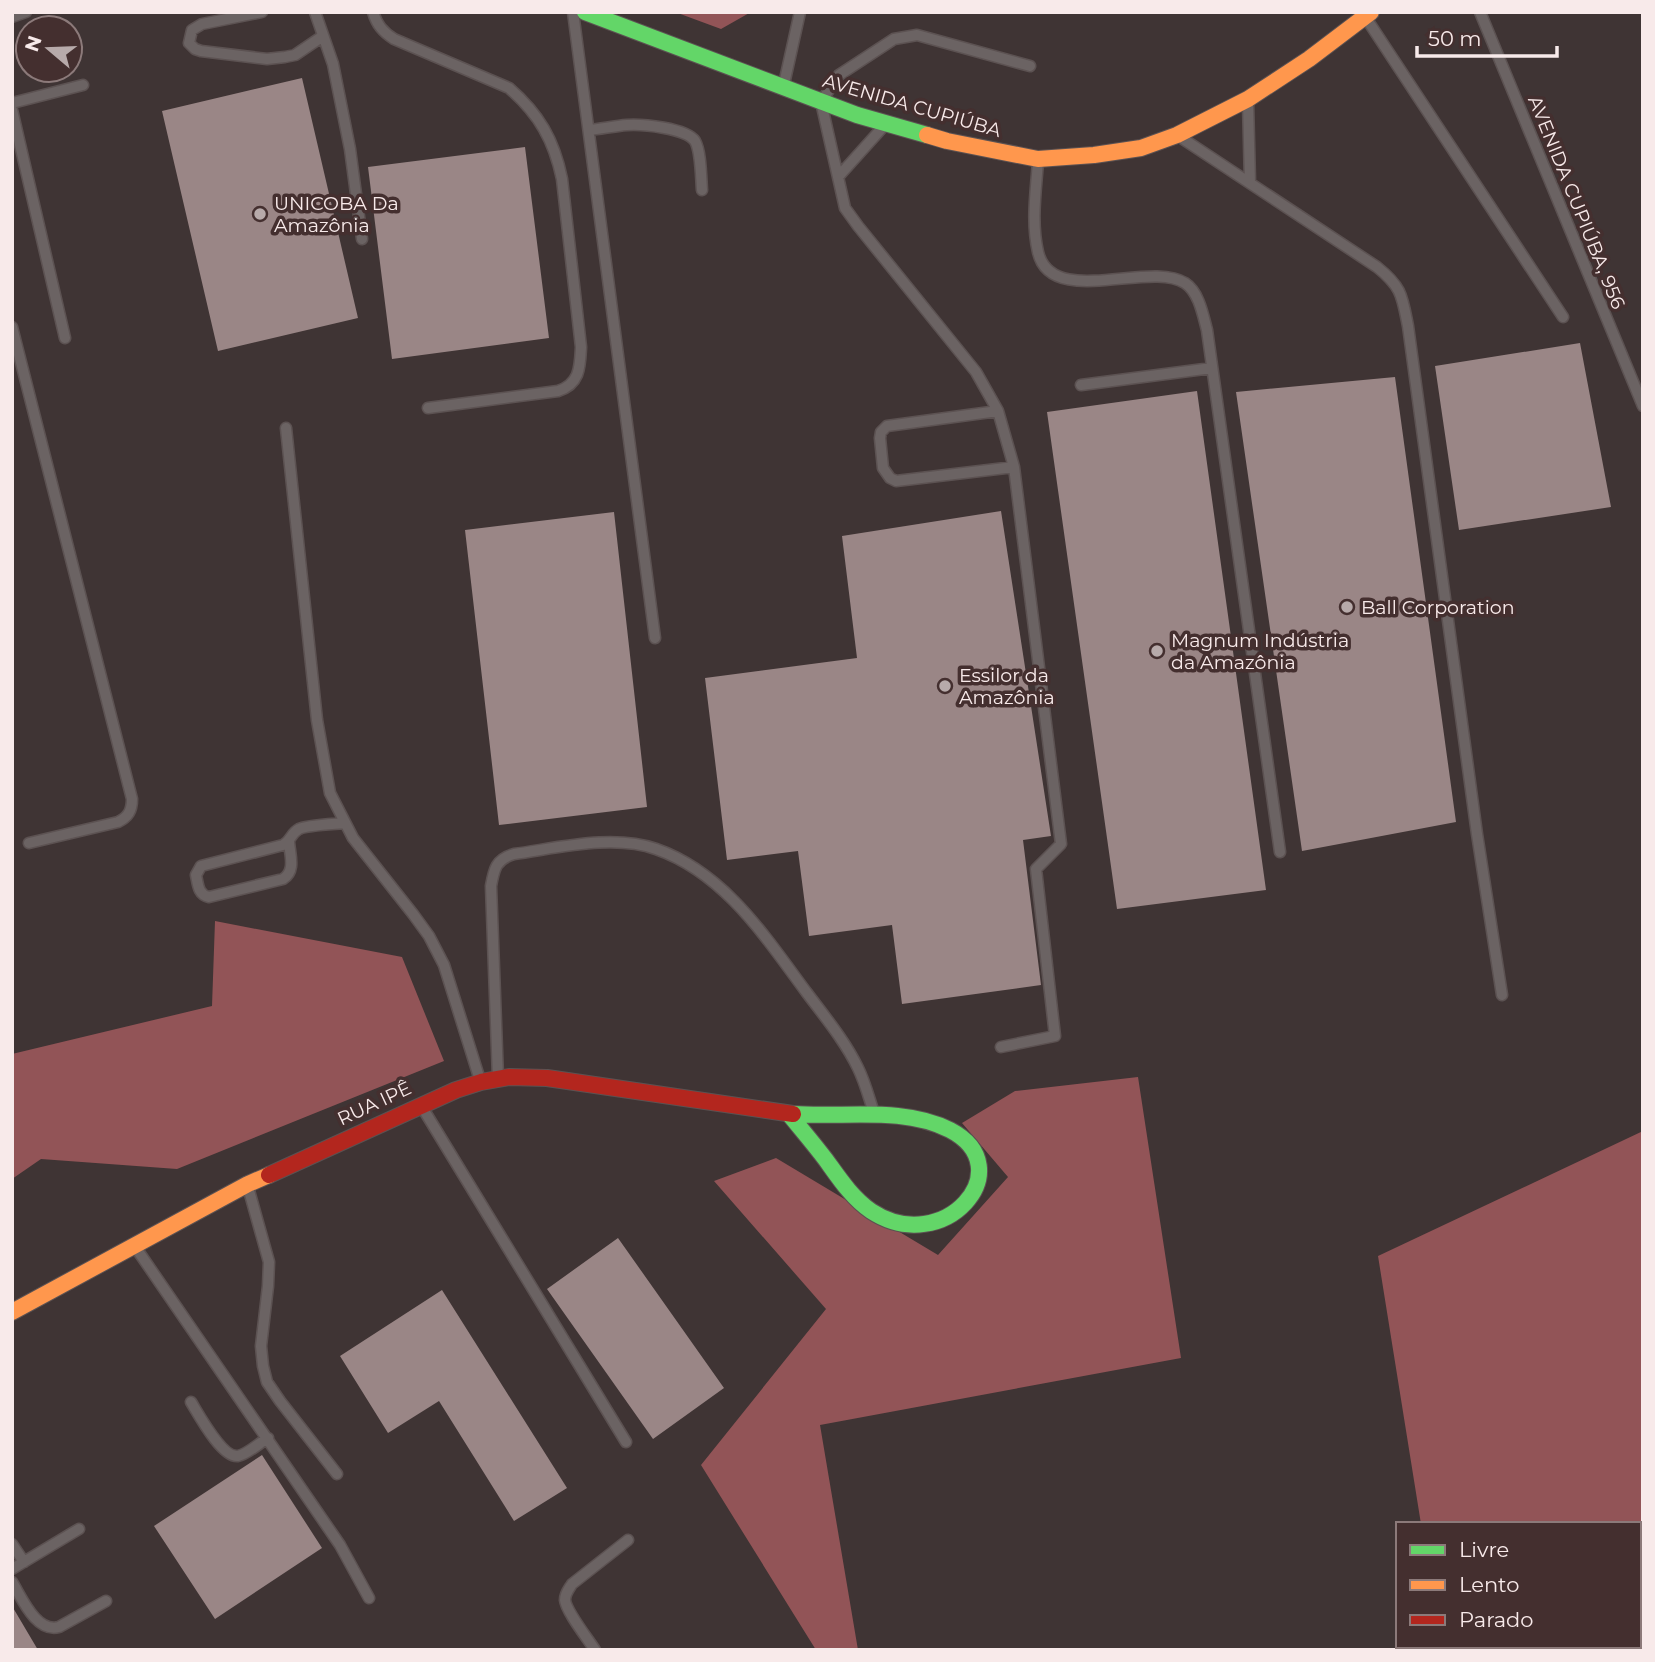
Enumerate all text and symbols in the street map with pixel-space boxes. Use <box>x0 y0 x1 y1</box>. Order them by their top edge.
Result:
north arrow <box>14 14 84 84</box>
scale bar <box>1417 14 1557 58</box>
text: 50 m <box>1428 26 1482 51</box>
text: N <box>20 33 47 55</box>
street label: AVENIDA CUPIÚBA <box>820 69 1004 142</box>
street label: AVENIDA CUPIÚBA, 956 <box>1523 92 1630 312</box>
place label: UNICOBA Da Amazônia <box>274 192 399 237</box>
marker: UNICOBA Da Amazônia <box>252 206 268 222</box>
place label: Ball Corporation <box>1361 596 1515 619</box>
marker: Ball Corporation <box>1339 599 1355 615</box>
place label: Magnum Indústria da Amazônia <box>1171 629 1349 674</box>
marker: Magnum Indústria da Amazônia <box>1149 643 1165 659</box>
place label: Essilor da Amazônia <box>959 664 1055 709</box>
marker: Essilor da Amazônia <box>937 678 953 694</box>
street label: RUA IPÊ <box>334 1076 415 1131</box>
legend <box>1396 1522 1641 1648</box>
text: Livre <box>1459 1537 1509 1562</box>
text: Lento <box>1459 1572 1519 1597</box>
text: Parado <box>1459 1607 1534 1632</box>

